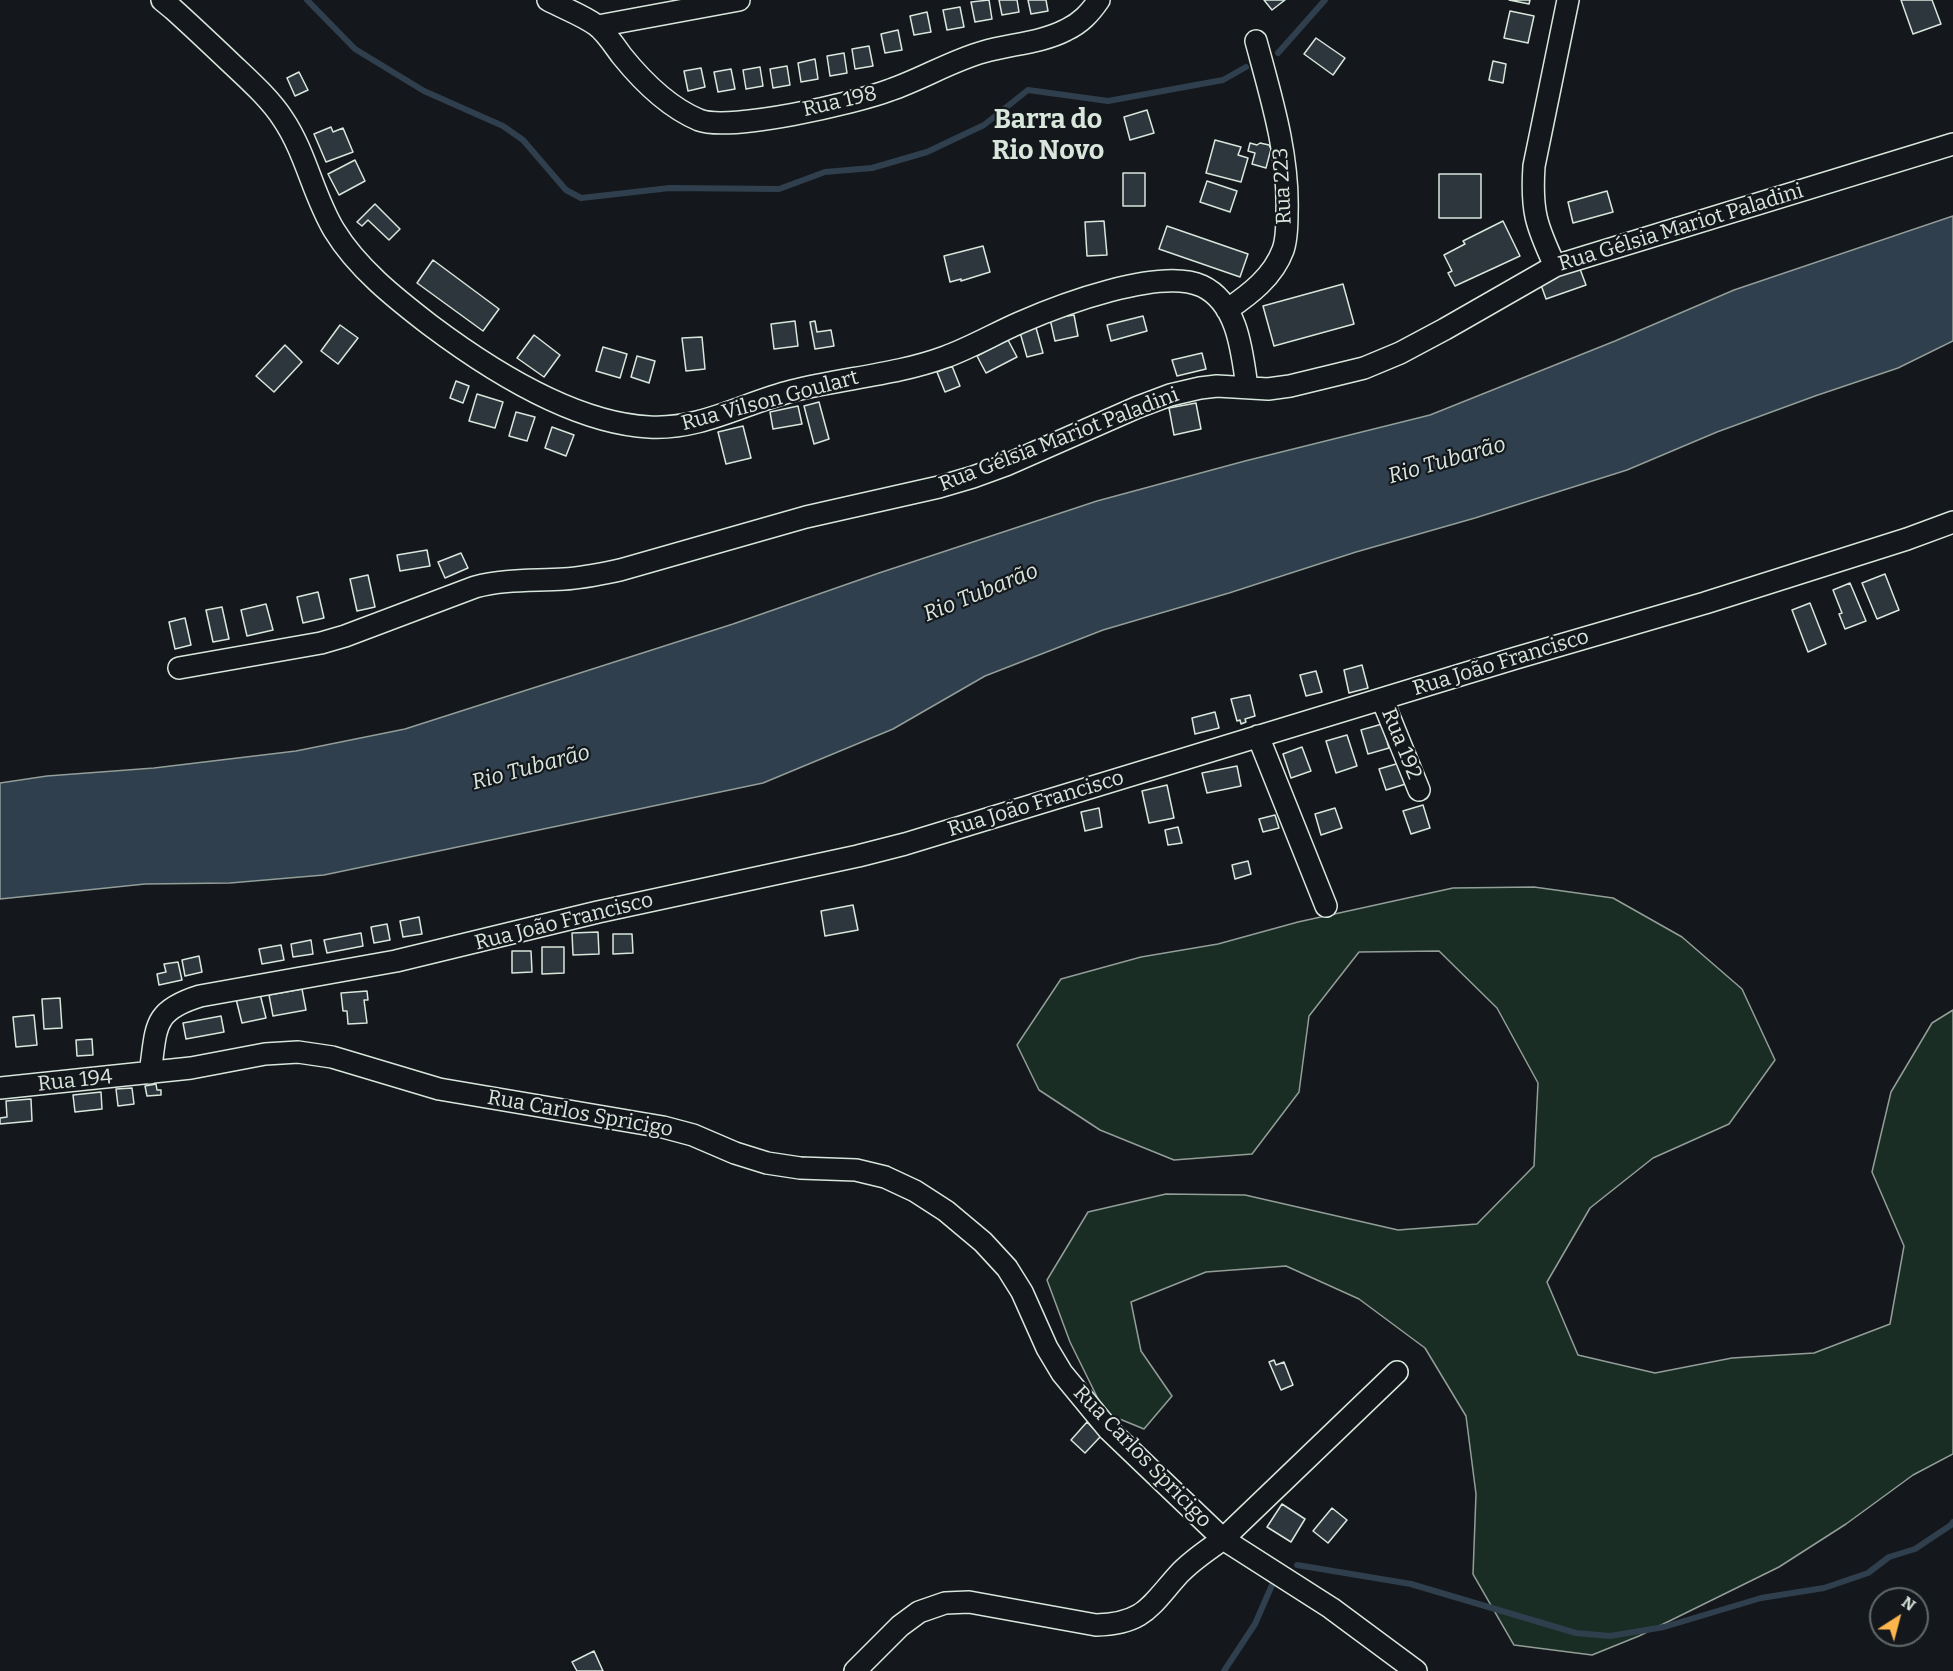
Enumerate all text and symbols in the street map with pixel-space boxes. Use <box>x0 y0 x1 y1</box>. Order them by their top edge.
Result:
street label: Rua 198 <box>800 81 880 123</box>
district label: Barra do Rio Novo <box>992 104 1104 167</box>
street label: Rua 223 <box>1268 147 1298 225</box>
street label: Rua Gélsia Mariot Paladini <box>1555 179 1807 277</box>
street label: Rua Vilson Goulart <box>679 365 861 437</box>
street label: Rua Gélsia Mariot Paladini <box>936 383 1182 497</box>
water label: Rio Tubarão <box>1385 432 1509 490</box>
water label: Rio Tubarão <box>920 558 1042 628</box>
street label: Rua João Francisco <box>1410 624 1592 702</box>
street label: Rua 192 <box>1375 705 1427 783</box>
water label: Rio Tubarão <box>469 740 593 796</box>
street label: Rua João Francisco <box>945 765 1127 843</box>
street label: Rua João Francisco <box>472 888 656 956</box>
street label: Rua 194 <box>36 1065 114 1097</box>
street label: Rua Carlos Spricigo <box>485 1085 675 1143</box>
street label: Rua Carlos Spricigo <box>1068 1381 1216 1533</box>
north arrow <box>1869 1587 1929 1647</box>
text: N <box>1898 1592 1919 1615</box>

